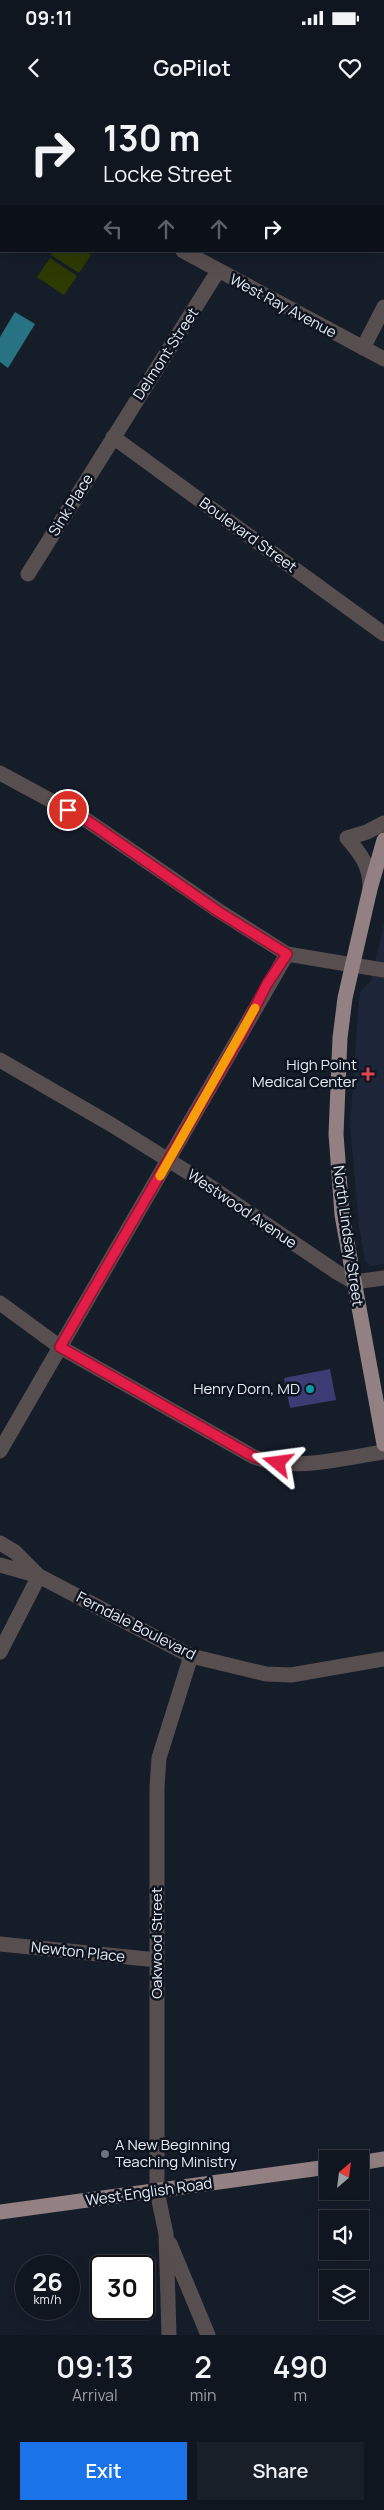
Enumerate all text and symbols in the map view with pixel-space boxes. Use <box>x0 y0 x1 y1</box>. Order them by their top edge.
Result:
text: 09:11 <box>25 5 72 31</box>
text: GoPilot <box>153 53 231 83</box>
icon: back <box>20 54 48 82</box>
icon: heart <box>336 54 364 82</box>
text: 130 m <box>103 114 200 162</box>
icon: right <box>20 120 85 185</box>
text: Locke Street <box>103 159 232 189</box>
icon: left <box>99 215 127 243</box>
icon: ahead <box>152 215 180 243</box>
icon: ahead <box>205 215 233 243</box>
icon: right <box>258 215 286 243</box>
street label: West Ray Avenue <box>226 268 341 343</box>
street label: Delmont Street <box>128 304 203 404</box>
street label: Sink Place <box>43 469 98 540</box>
street label: Boulevard Street <box>195 492 301 577</box>
pin <box>47 789 89 831</box>
icon: arrive <box>54 796 82 824</box>
place label: High Point Medical Center <box>252 1054 358 1092</box>
marker: High Point Medical Center <box>361 1067 375 1081</box>
street label: Westwood Avenue <box>183 1164 301 1253</box>
street label: North Lindsay Street <box>328 1164 369 1308</box>
place label: Henry Dorn, MD <box>193 1378 300 1399</box>
marker: Henry Dorn, MD <box>304 1383 316 1395</box>
position arrow <box>251 1436 303 1488</box>
street label: Ferndale Boulevard <box>73 1586 200 1665</box>
street label: Oakwood Street <box>146 1887 167 1999</box>
street label: Newton Place <box>30 1936 126 1967</box>
place label: A New Beginning Teaching Ministry <box>115 2134 237 2172</box>
marker: A New Beginning Teaching Ministry <box>99 2148 111 2160</box>
north arrow <box>319 2150 369 2200</box>
map controls <box>319 2150 369 2320</box>
street label: West English Road <box>84 2172 214 2211</box>
button: sound <box>319 2210 369 2260</box>
speed limit sign: 30 <box>90 2255 155 2320</box>
text: 26 <box>32 2264 63 2299</box>
button: layers <box>319 2270 369 2320</box>
text: km/h <box>34 2291 61 2308</box>
text: 09:13 <box>56 2346 134 2387</box>
text: 2 <box>194 2346 212 2387</box>
text: 490 <box>273 2346 328 2387</box>
text: Arrival <box>72 2384 118 2406</box>
text: min <box>190 2384 216 2406</box>
text: m <box>293 2384 307 2406</box>
button: Exit <box>20 2442 187 2500</box>
button: Share <box>197 2442 364 2500</box>

